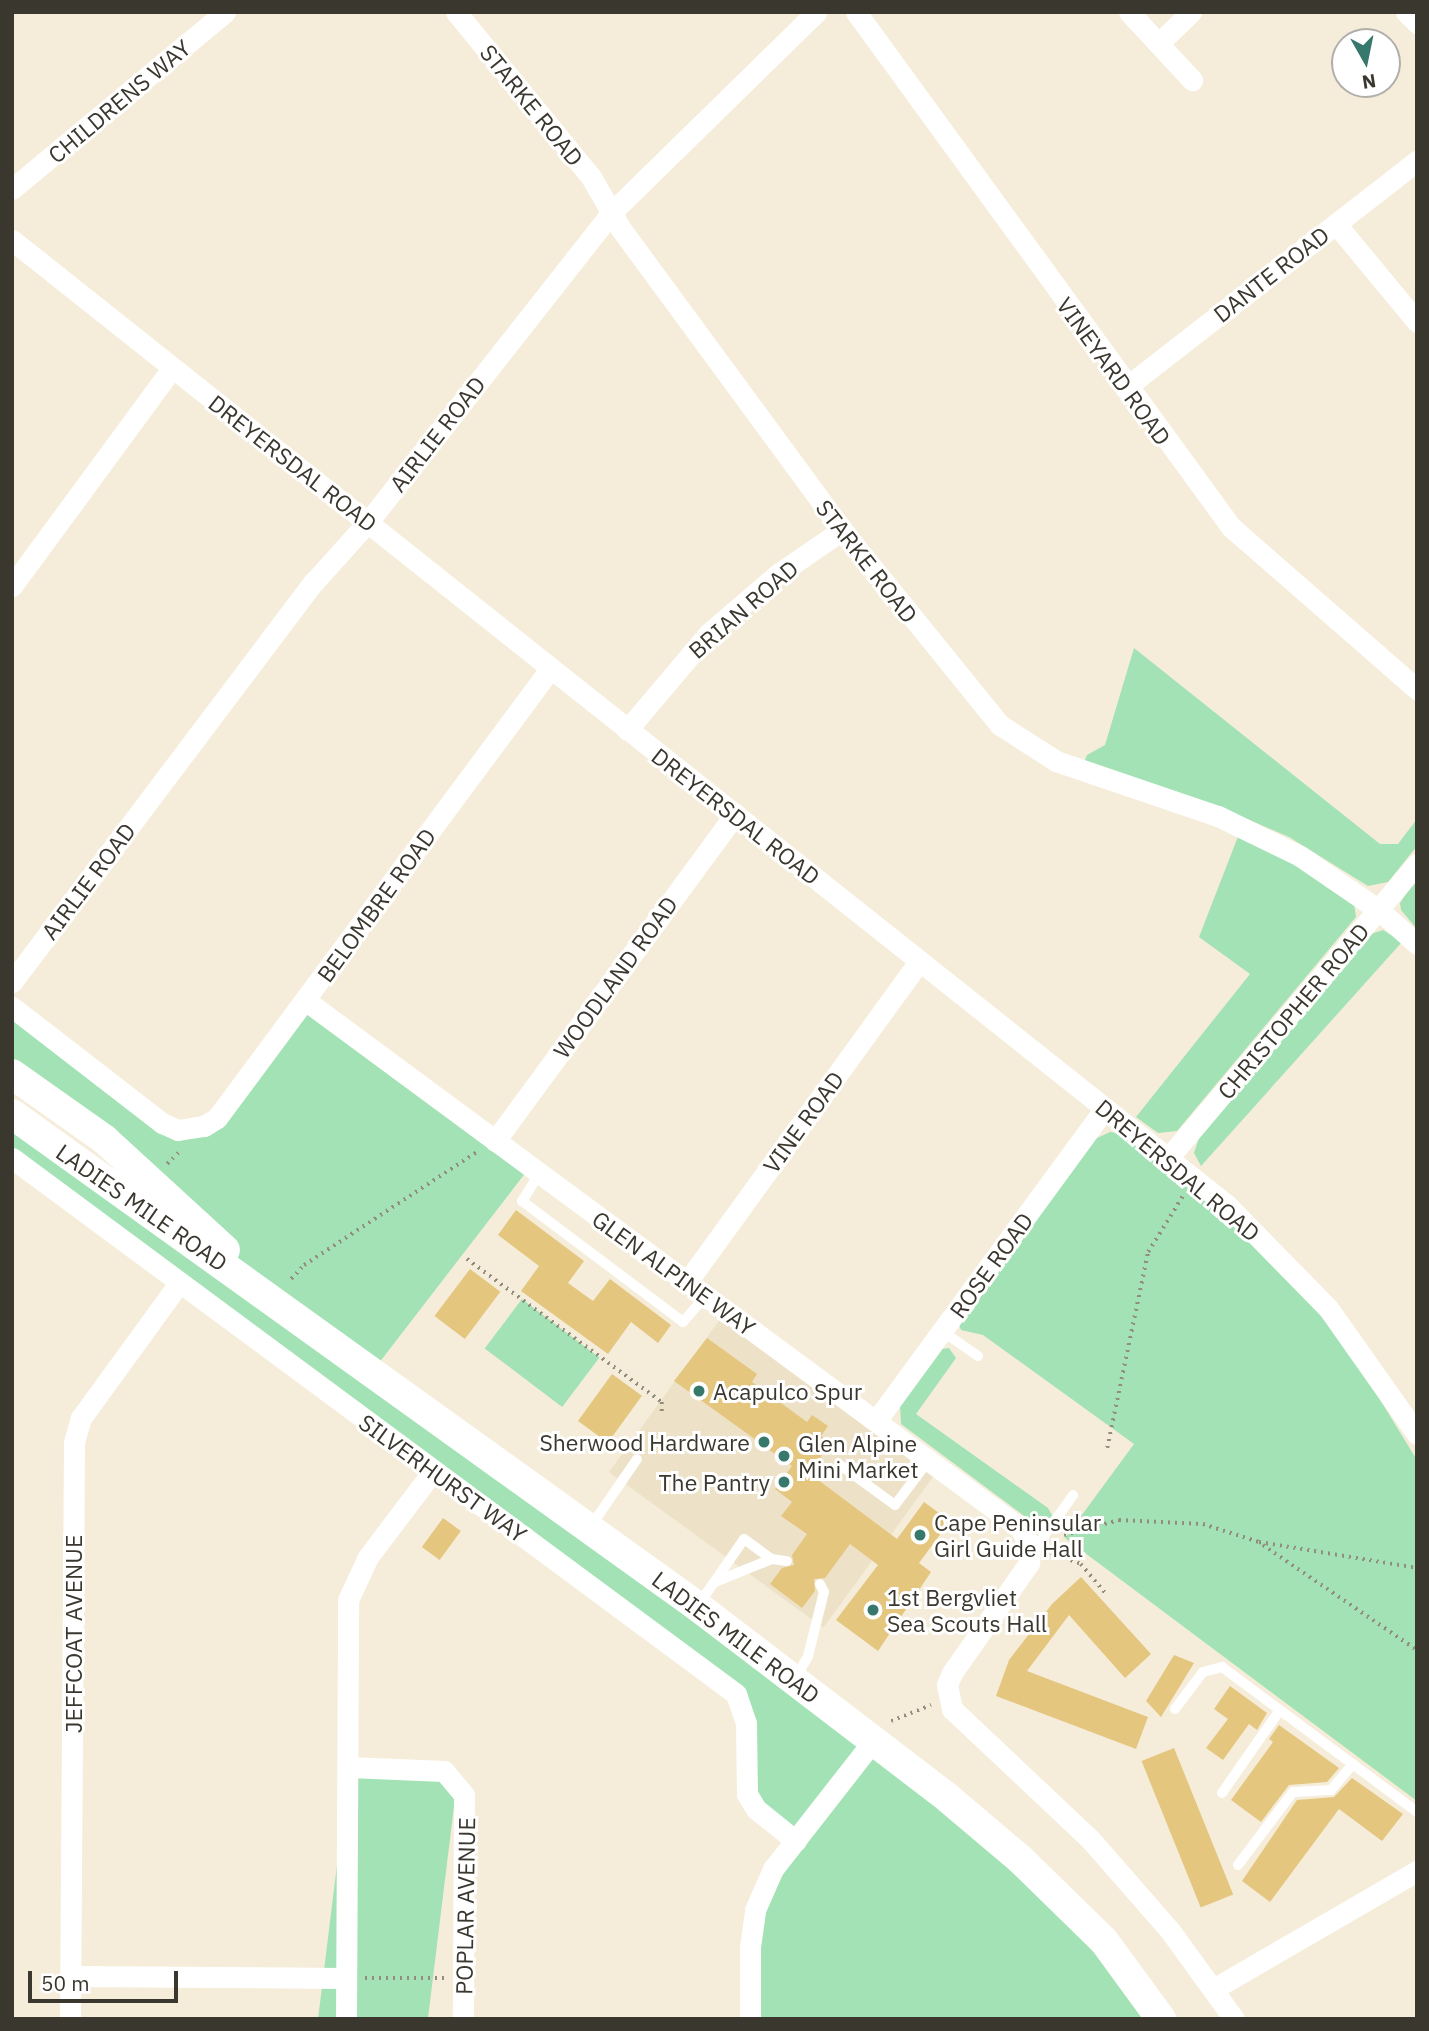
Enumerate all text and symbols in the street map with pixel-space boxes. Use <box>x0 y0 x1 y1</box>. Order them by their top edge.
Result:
north arrow <box>1331 28 1401 98</box>
street label: CHILDRENS WAY <box>42 33 196 169</box>
street label: STARKE ROAD <box>475 39 589 171</box>
text: N <box>1360 69 1378 95</box>
street label: DANTE ROAD <box>1208 220 1334 328</box>
street label: VINEYARD ROAD <box>1051 292 1177 450</box>
street label: AIRLIE ROAD <box>383 371 491 497</box>
street label: DREYERSDAL ROAD <box>203 389 383 537</box>
street label: STARKE ROAD <box>811 494 923 628</box>
street label: BRIAN ROAD <box>683 554 803 664</box>
street label: DREYERSDAL ROAD <box>646 742 826 890</box>
street label: AIRLIE ROAD <box>35 817 141 945</box>
street label: BELOMBRE ROAD <box>311 823 441 987</box>
street label: WOODLAND ROAD <box>547 891 683 1063</box>
street label: CHRISTOPHER ROAD <box>1211 918 1375 1104</box>
street label: VINE ROAD <box>757 1066 849 1178</box>
street label: DREYERSDAL ROAD <box>1090 1093 1266 1247</box>
street label: LADIES MILE ROAD <box>51 1138 233 1276</box>
street label: GLEN ALPINE WAY <box>587 1205 761 1341</box>
street label: ROSE ROAD <box>944 1207 1038 1323</box>
place label: Acapulco Spur <box>713 1377 862 1405</box>
marker: Acapulco Spur <box>691 1383 707 1399</box>
street label: SILVERHURST WAY <box>354 1408 532 1548</box>
place label: Sherwood Hardware <box>539 1428 750 1456</box>
place label: Glen Alpine Mini Market <box>798 1429 918 1483</box>
marker: Sherwood Hardware <box>756 1434 772 1450</box>
marker: Glen Alpine Mini Market <box>776 1448 792 1464</box>
place label: The Pantry <box>658 1468 770 1496</box>
marker: The Pantry <box>776 1474 792 1490</box>
place label: Cape Peninsular Girl Guide Hall <box>934 1508 1101 1562</box>
marker: Cape Peninsular Girl Guide Hall <box>912 1527 928 1543</box>
street label: JEFFCOAT AVENUE <box>59 1535 87 1733</box>
street label: LADIES MILE ROAD <box>647 1565 825 1709</box>
place label: 1st Bergvliet Sea Scouts Hall <box>887 1583 1047 1637</box>
marker: 1st Bergvliet Sea Scouts Hall <box>865 1602 881 1618</box>
street label: POPLAR AVENUE <box>450 1817 480 1995</box>
scale bar <box>32 1958 182 2002</box>
text: 50 m <box>41 1969 90 1997</box>

